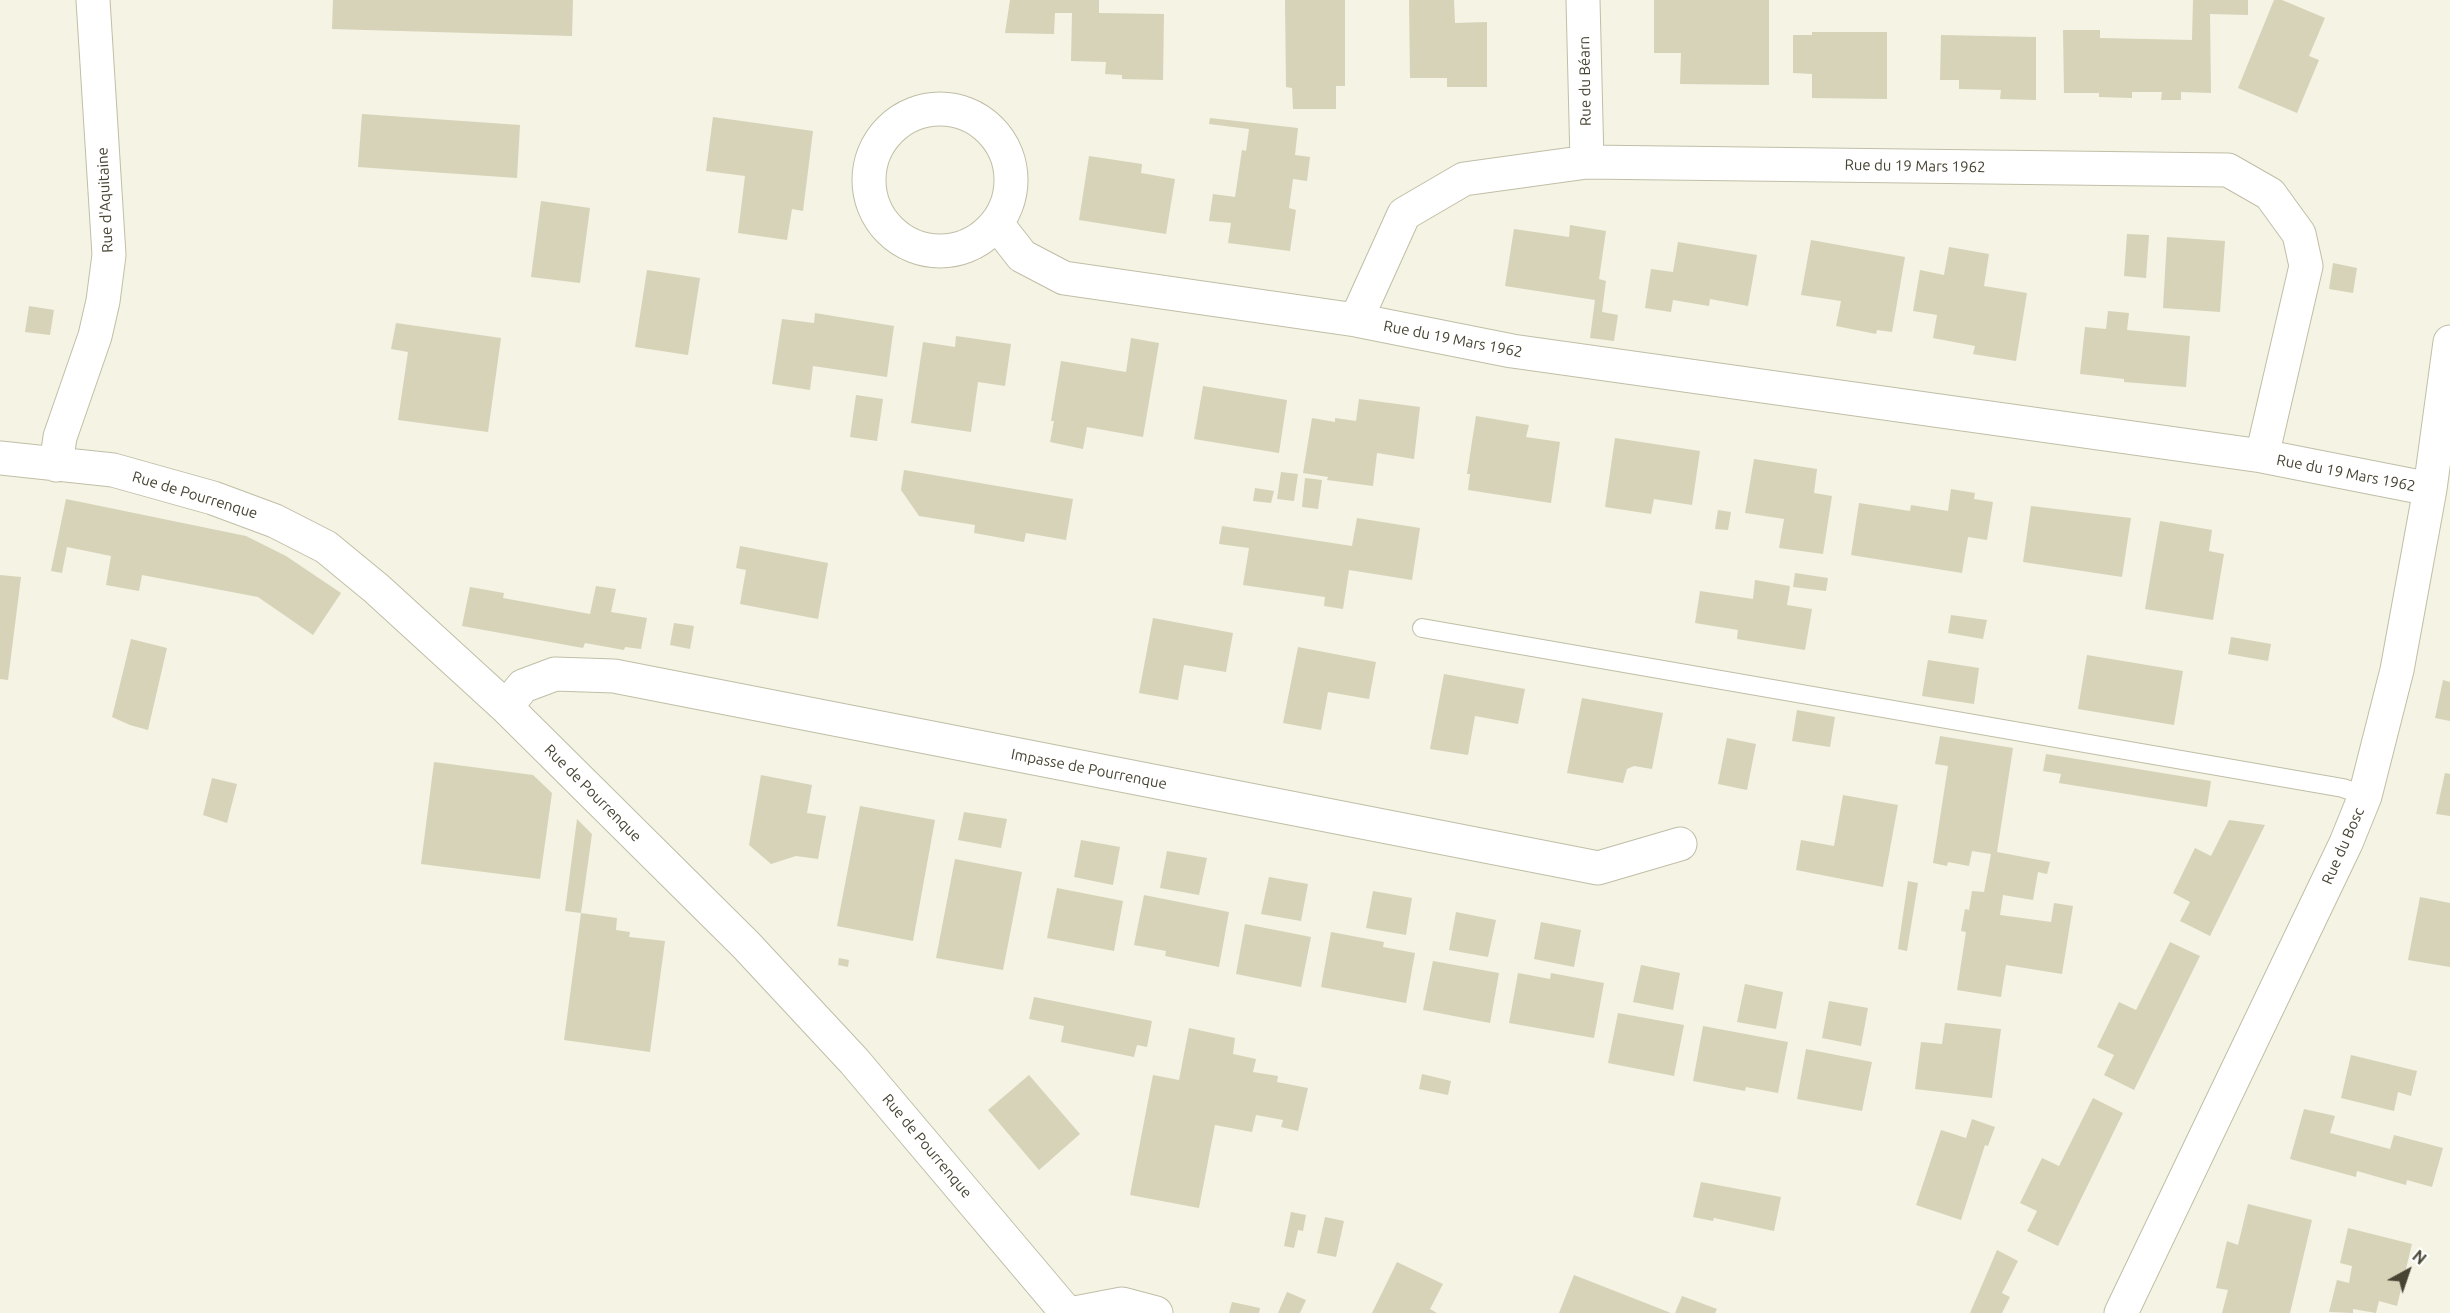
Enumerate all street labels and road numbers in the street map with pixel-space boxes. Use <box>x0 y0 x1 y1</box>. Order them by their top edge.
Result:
street label: Rue du Béarn <box>1575 36 1595 126</box>
street label: Rue d'Aquitaine <box>93 147 117 253</box>
street label: Rue du 19 Mars 1962 <box>1844 156 1986 176</box>
street label: Rue du 19 Mars 1962 <box>1382 317 1524 361</box>
street label: Rue du 19 Mars 1962 <box>2275 451 2417 495</box>
street label: Rue de Pourrenque <box>130 467 260 523</box>
street label: Rue de Pourrenque <box>541 741 645 845</box>
street label: Impasse de Pourrenque <box>1010 745 1168 793</box>
street label: Rue du Bosc <box>2318 805 2368 887</box>
street label: Rue de Pourrenque <box>878 1090 976 1202</box>

